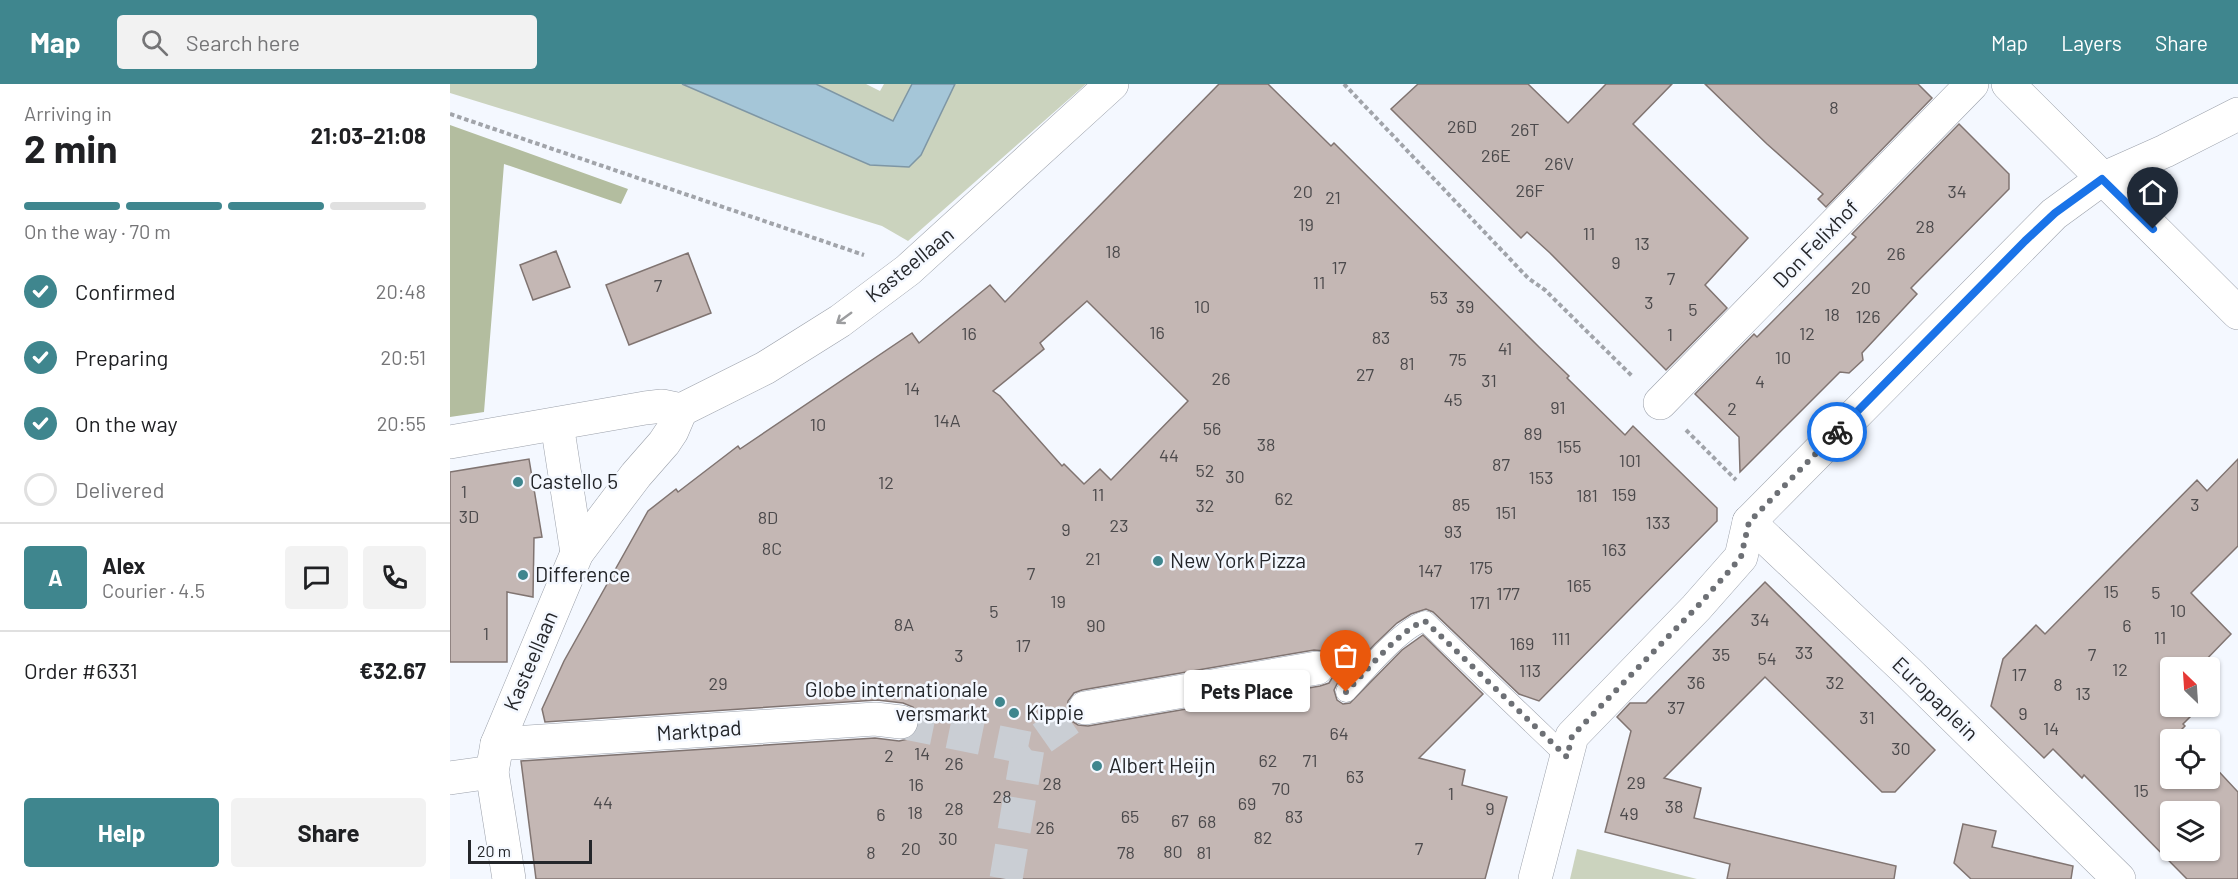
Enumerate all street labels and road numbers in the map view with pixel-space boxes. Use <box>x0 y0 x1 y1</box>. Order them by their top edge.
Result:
street label: Don Felixhof <box>1767 194 1863 292</box>
street label: Kasteellaan <box>860 221 958 307</box>
street label: Kasteellaan <box>497 607 562 714</box>
street label: Europaplein <box>1888 651 1984 745</box>
street label: Marktpad <box>655 714 742 745</box>

